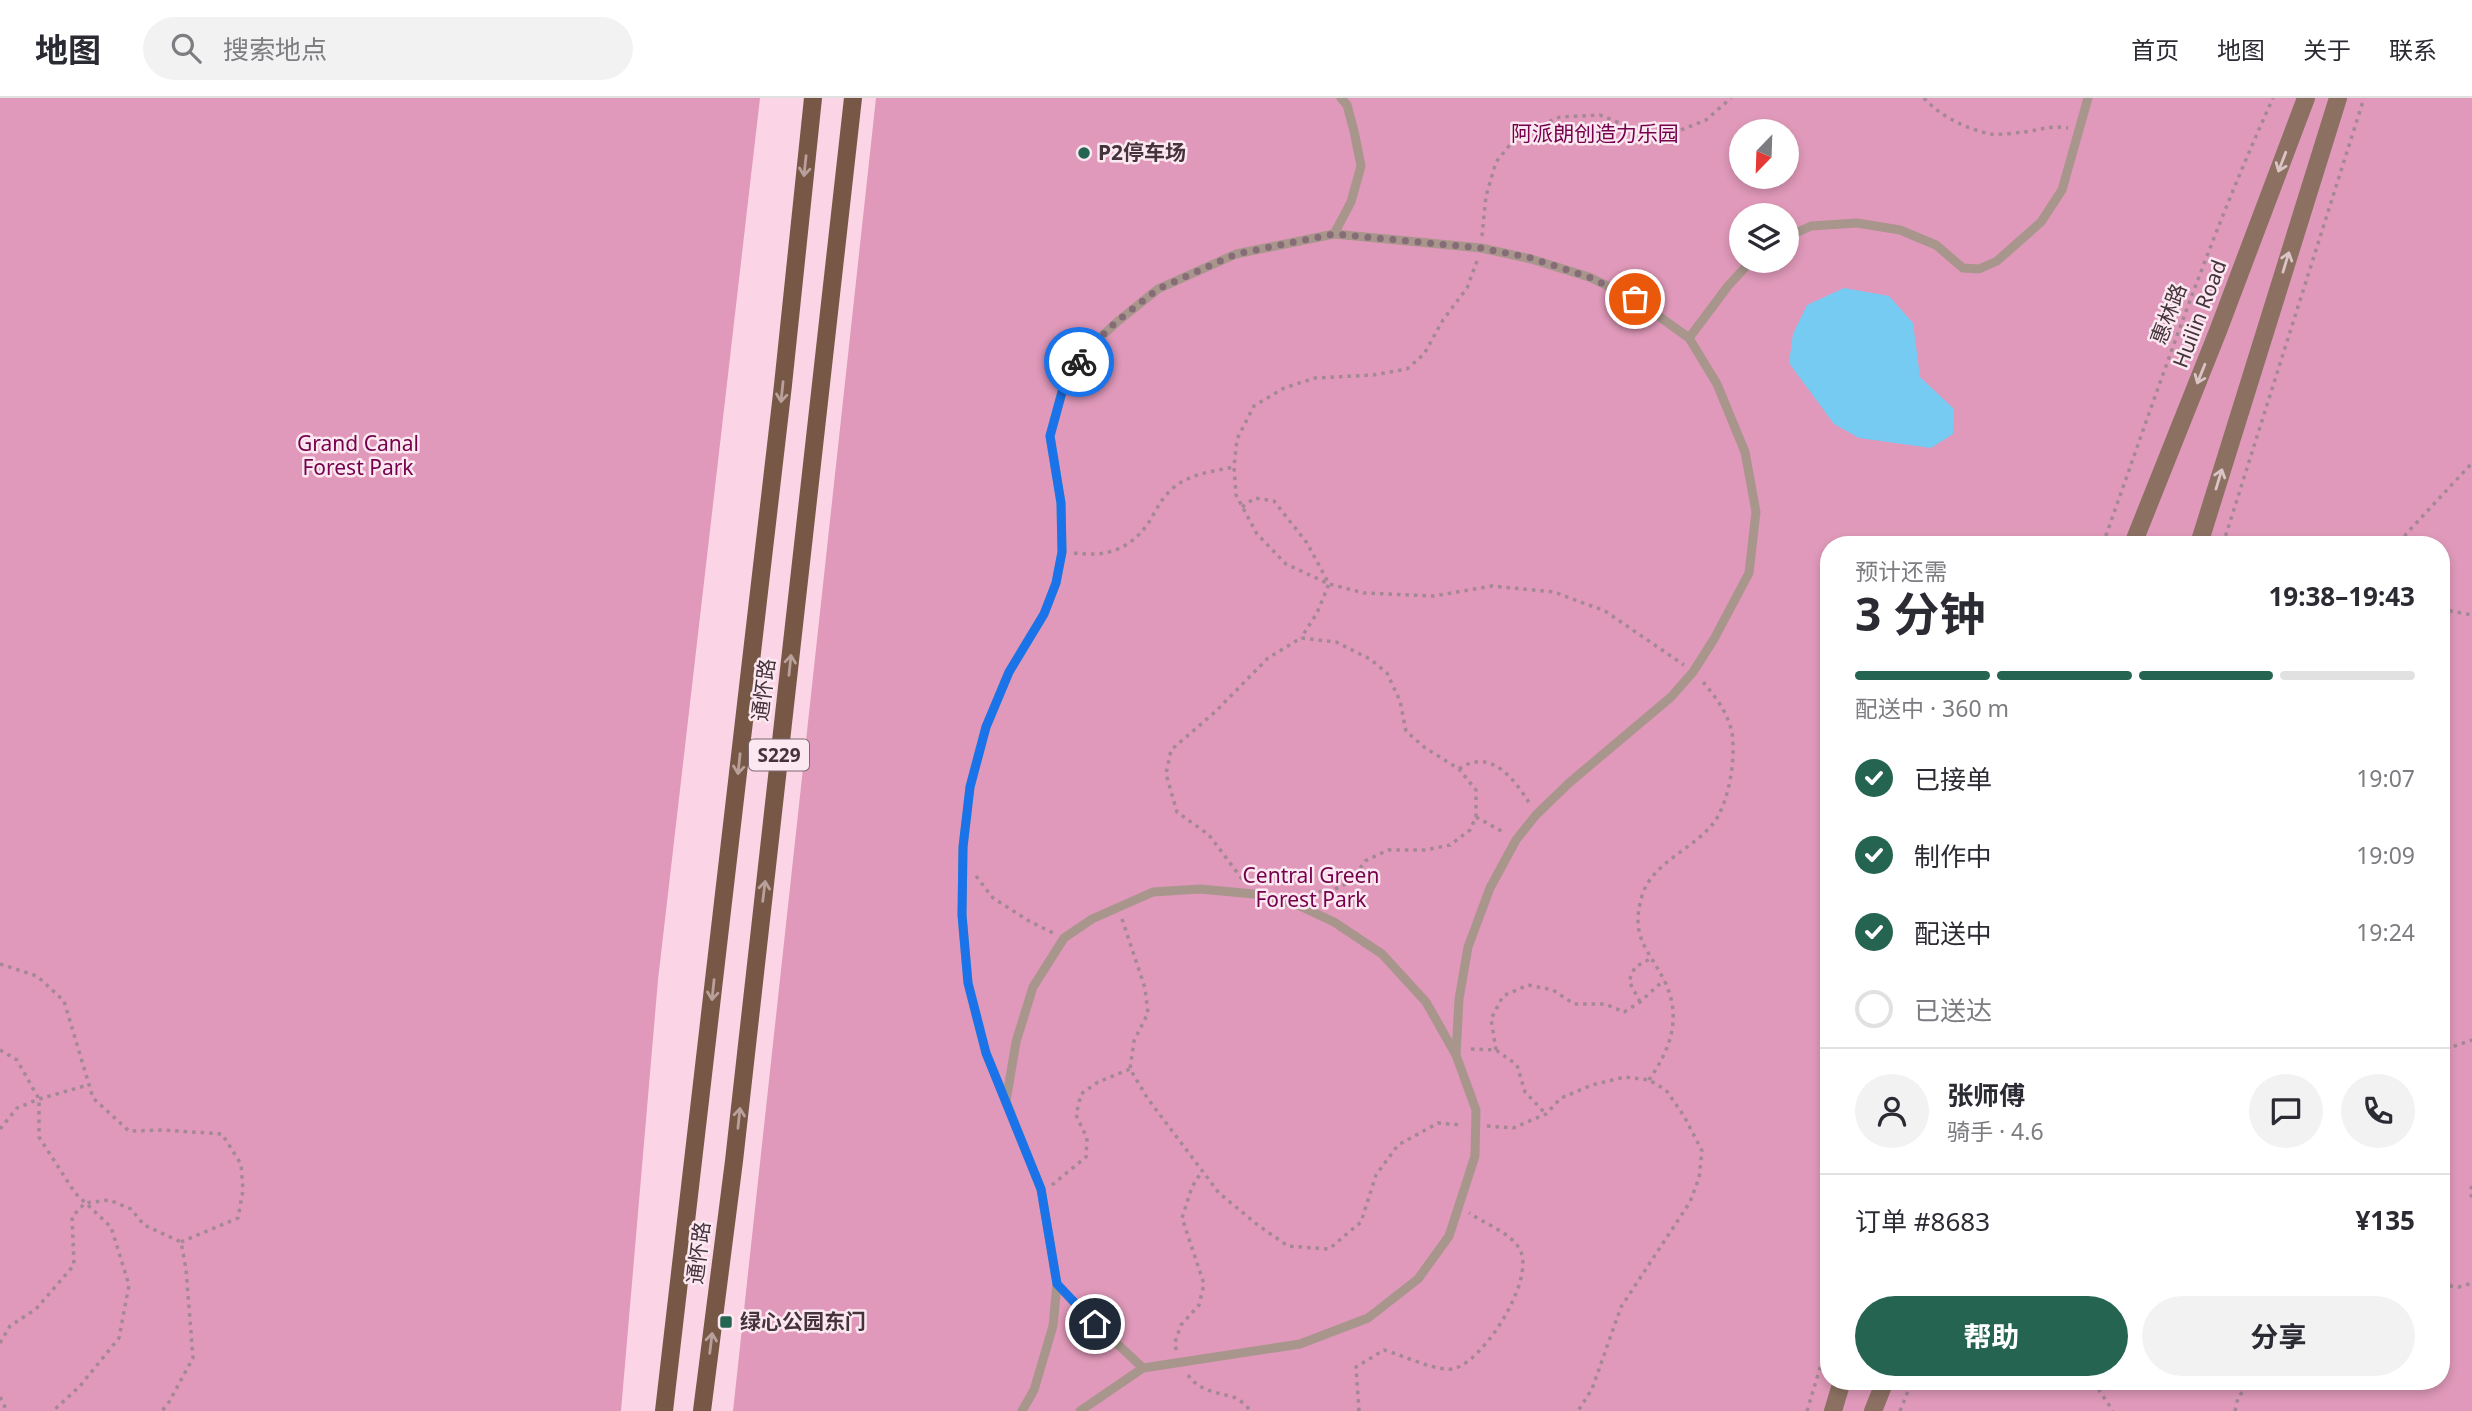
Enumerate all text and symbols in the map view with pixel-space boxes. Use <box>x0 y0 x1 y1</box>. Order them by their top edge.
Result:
search box <box>143 17 633 80</box>
text: 地图 <box>35 27 101 72</box>
icon: search <box>167 29 205 67</box>
text: 搜索地点 <box>223 31 327 67</box>
text: 首页 <box>2131 33 2179 66</box>
text: 地图 <box>2217 33 2265 66</box>
text: 关于 <box>2303 33 2351 66</box>
text: 联系 <box>2389 33 2437 66</box>
park label: 阿派朗创造力乐园 <box>1511 119 1679 147</box>
north arrow <box>1729 119 1799 189</box>
map controls <box>1729 119 1799 273</box>
place label: P2停车场 <box>1098 138 1186 166</box>
marker: P2停车场 <box>1076 145 1092 161</box>
one-way arrow <box>2275 150 2287 172</box>
one-way arrow <box>798 154 811 177</box>
button: layers <box>1729 203 1799 273</box>
one-way arrow <box>2281 251 2294 273</box>
street label: Huilin Road <box>2166 256 2233 372</box>
pin <box>1605 269 1665 329</box>
street label: 惠林路 <box>2144 279 2192 348</box>
icon: bag <box>1616 280 1654 318</box>
courier <box>1044 327 1114 397</box>
icon: bike <box>1060 343 1098 381</box>
one-way arrow <box>2193 363 2206 385</box>
one-way arrow <box>775 380 788 403</box>
park label: Grand Canal Forest Park <box>297 429 419 481</box>
one-way arrow <box>2214 468 2227 490</box>
text: 预计还需 <box>1855 555 1947 587</box>
text: 19:38–19:43 <box>2268 578 2415 614</box>
text: 3 分钟 <box>1855 582 1985 644</box>
one-way arrow <box>783 655 796 677</box>
street label: 通怀路 <box>745 657 781 723</box>
text: 配送中 · 360 m <box>1855 692 2009 724</box>
road number: S229 <box>749 740 809 770</box>
one-way arrow <box>732 752 745 775</box>
icon: check <box>1855 759 1893 797</box>
text: 已接单 <box>1914 761 1992 797</box>
text: 19:07 <box>2356 762 2415 794</box>
icon: check <box>1855 836 1893 874</box>
text: 制作中 <box>1914 838 1992 874</box>
text: 19:09 <box>2356 839 2415 871</box>
park label: Central Green Forest Park <box>1243 861 1379 913</box>
one-way arrow <box>757 881 770 903</box>
icon: check <box>1855 913 1893 951</box>
text: 配送中 <box>1914 915 1992 951</box>
text: 19:24 <box>2356 916 2415 948</box>
one-way arrow <box>707 978 720 1001</box>
text: 已送达 <box>1914 992 1992 1028</box>
button: person <box>1855 1074 1929 1148</box>
button: chat <box>2249 1074 2323 1148</box>
button: phone <box>2341 1074 2415 1148</box>
text: 张师傅 <box>1947 1077 2025 1113</box>
one-way arrow <box>732 1107 745 1129</box>
text: 骑手 · 4.6 <box>1947 1115 2044 1147</box>
text: ¥135 <box>2356 1202 2415 1238</box>
text: 订单 #8683 <box>1855 1203 1990 1239</box>
street label: 通怀路 <box>680 1220 716 1286</box>
pin <box>1065 1294 1125 1354</box>
button: 帮助 <box>1855 1296 2128 1376</box>
button: 分享 <box>2142 1296 2415 1376</box>
icon: home <box>1076 1305 1114 1343</box>
place label: 绿心公园东门 <box>740 1307 866 1335</box>
marker: 绿心公园东门 <box>718 1314 734 1330</box>
one-way arrow <box>704 1332 717 1355</box>

